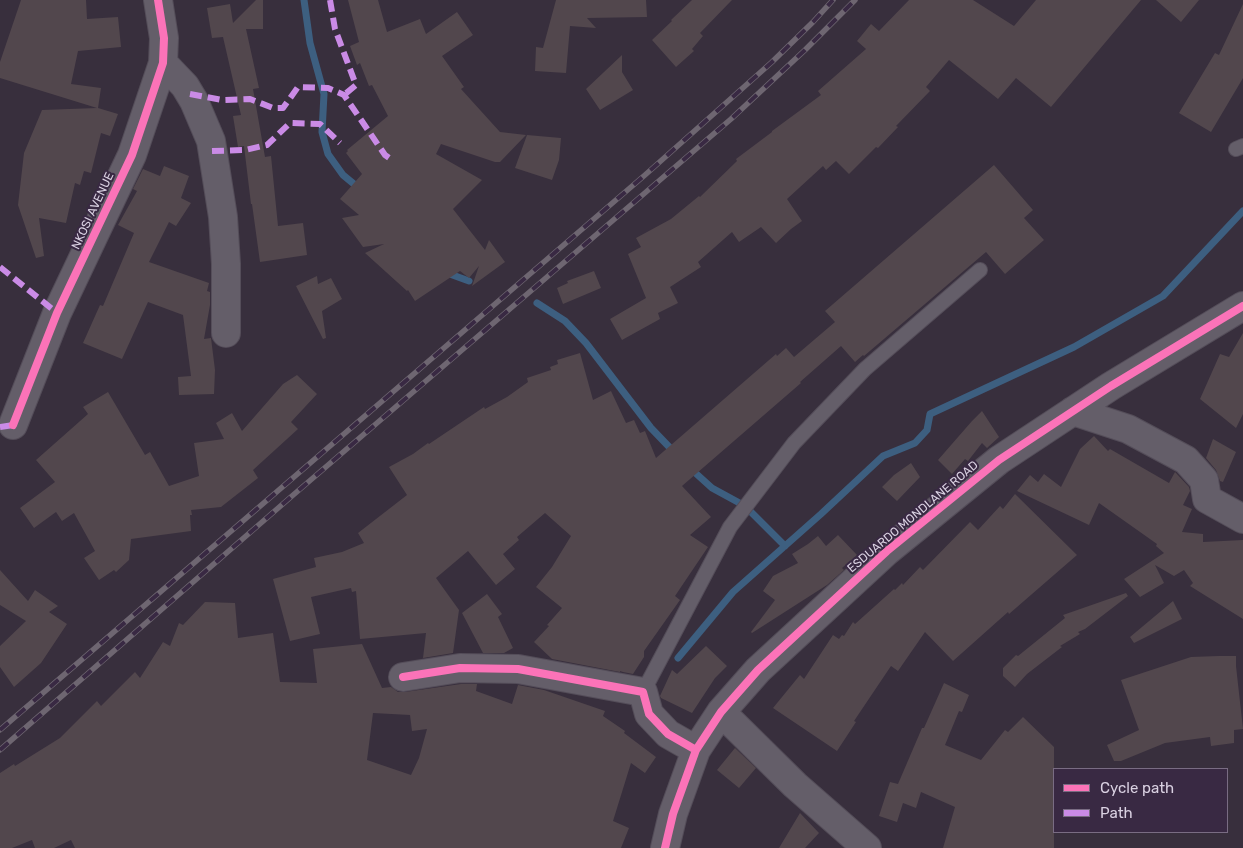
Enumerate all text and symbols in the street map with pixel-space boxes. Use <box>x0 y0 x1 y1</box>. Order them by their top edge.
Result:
street label: NKOSI AVENUE <box>69 170 117 252</box>
street label: ESDUARDO MONDLANE ROAD <box>845 458 981 576</box>
legend <box>1053 768 1228 833</box>
text: Cycle path <box>1100 779 1174 797</box>
text: Path <box>1100 804 1133 822</box>

